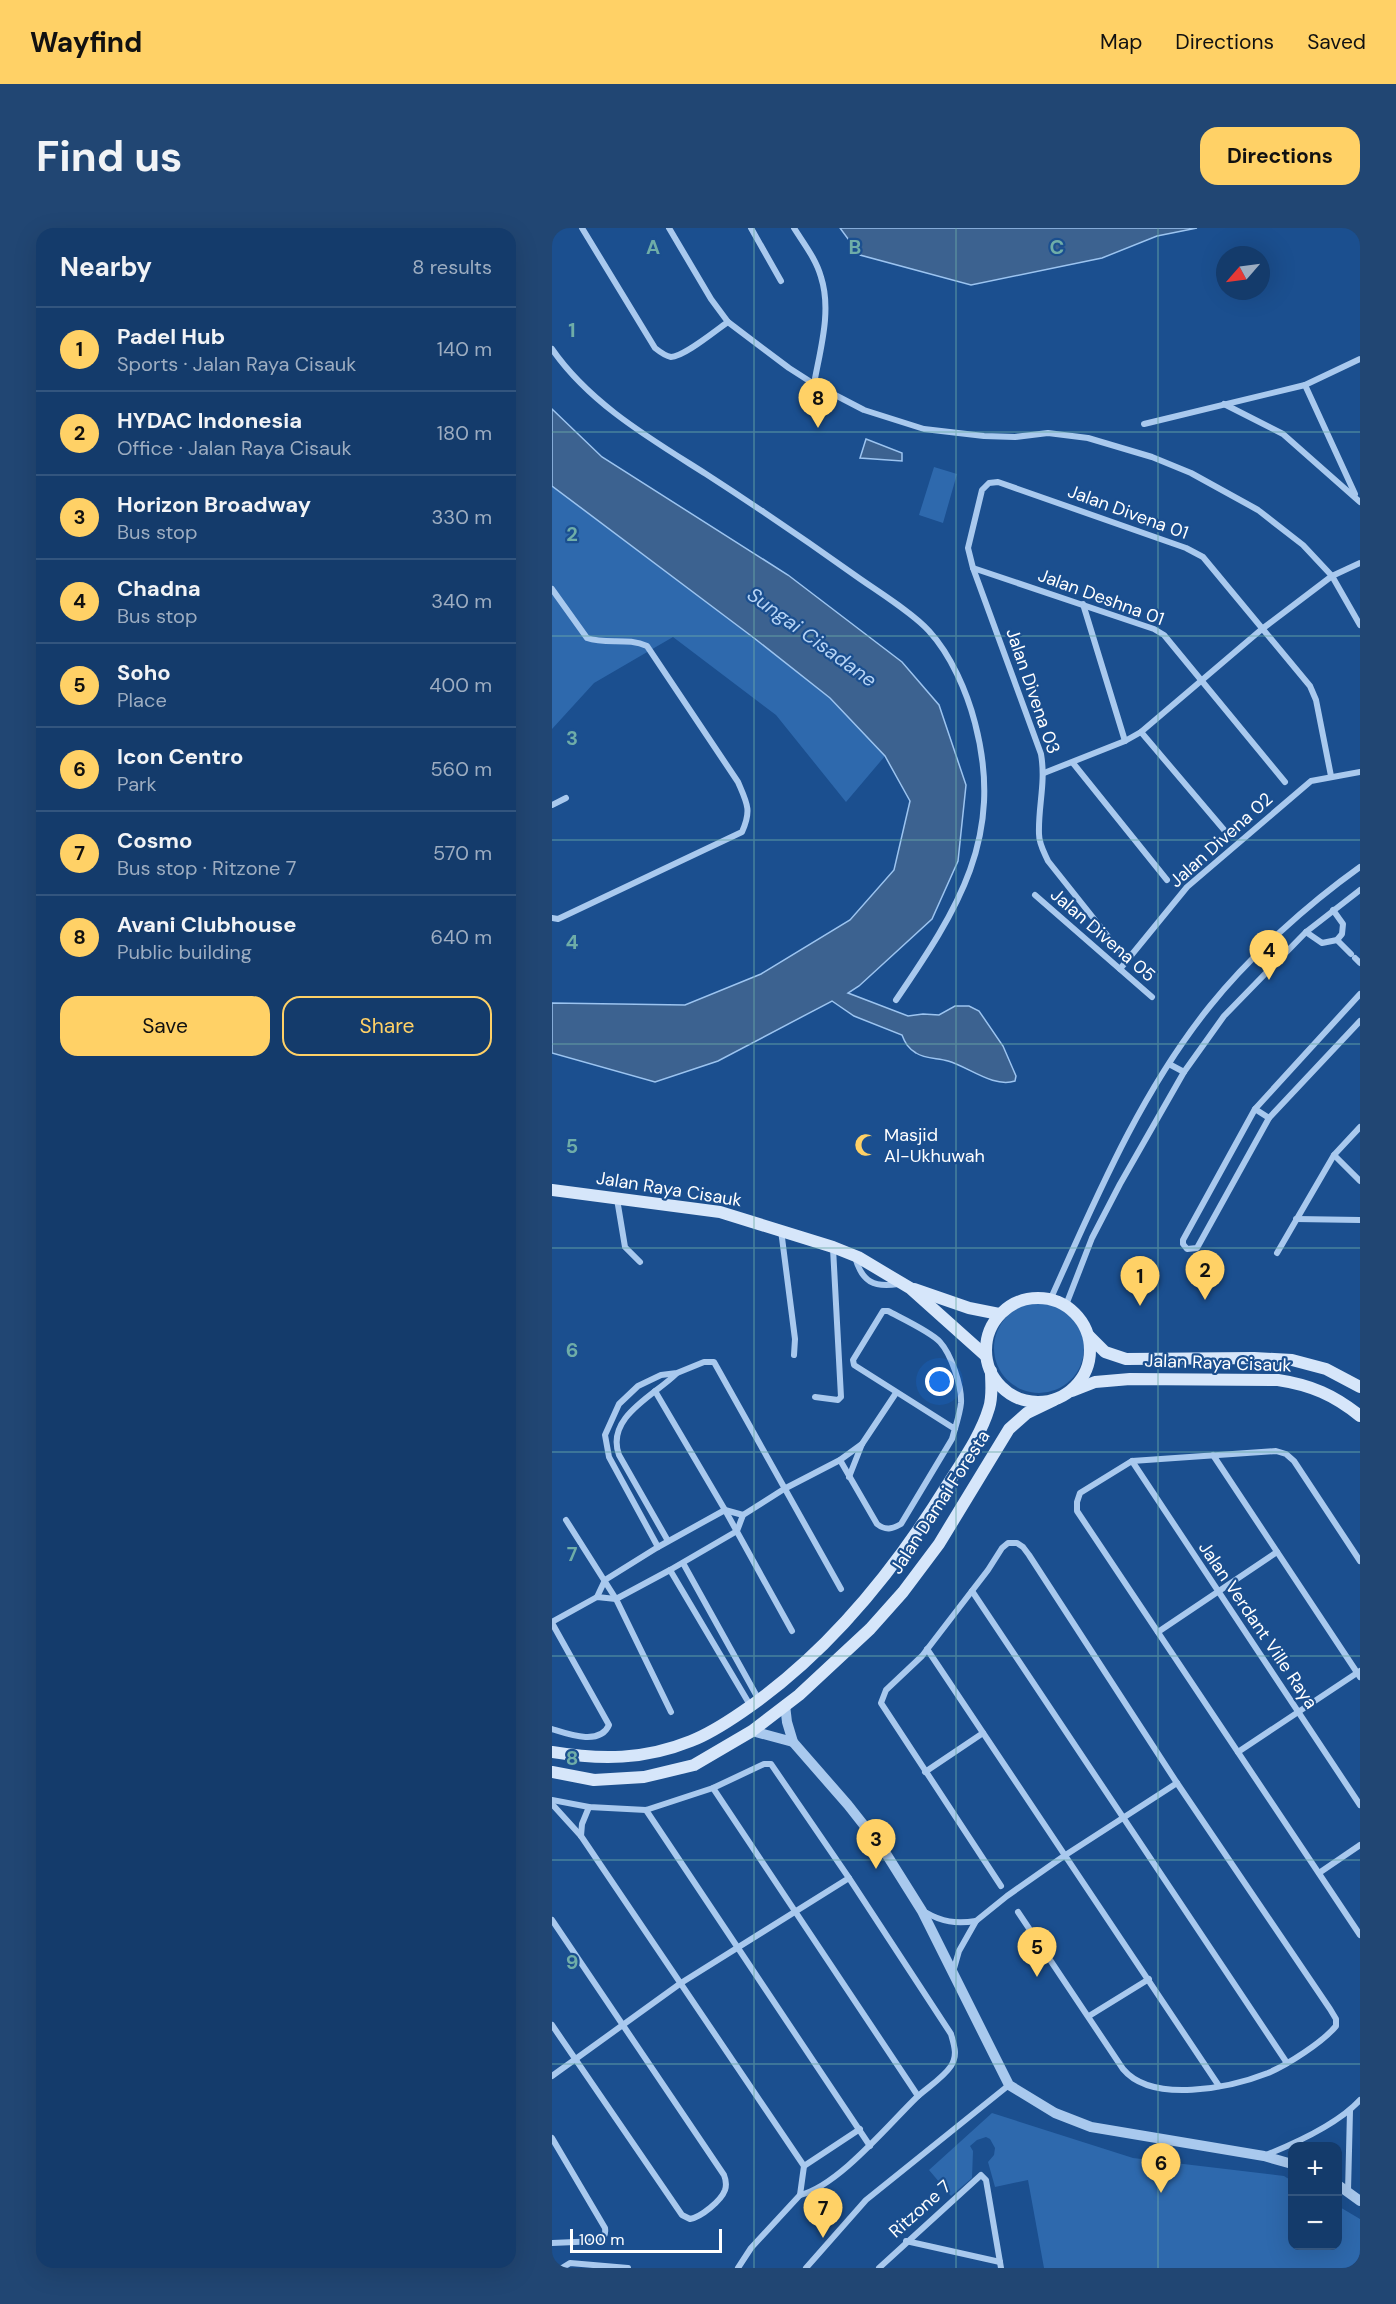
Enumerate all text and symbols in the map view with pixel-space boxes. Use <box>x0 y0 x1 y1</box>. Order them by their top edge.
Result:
text: Wayfind <box>30 24 142 61</box>
text: Map <box>1100 28 1142 56</box>
text: Directions <box>1175 28 1274 56</box>
text: Saved <box>1307 28 1366 56</box>
button: Directions <box>1200 127 1360 185</box>
text: Find us <box>36 129 182 184</box>
text: A <box>646 234 660 260</box>
text: B <box>849 234 861 260</box>
text: C <box>1050 234 1064 260</box>
north arrow <box>1216 246 1270 300</box>
text: Nearby <box>60 250 152 284</box>
text: 8 results <box>412 254 492 280</box>
text: 1 <box>568 317 576 343</box>
text: Padel Hub <box>117 322 225 351</box>
text: 1 <box>76 336 83 362</box>
text: 140 m <box>437 336 492 362</box>
text: Sports · Jalan Raya Cisauk <box>117 351 356 377</box>
pin: 8 <box>798 378 838 428</box>
text: HYDAC Indonesia <box>117 406 302 435</box>
text: 2 <box>74 420 85 446</box>
text: 180 m <box>437 420 492 446</box>
text: Office · Jalan Raya Cisauk <box>117 435 351 461</box>
street label: Jalan Divena 01 <box>1064 479 1192 545</box>
text: Horizon Broadway <box>117 490 311 519</box>
text: 3 <box>73 504 86 530</box>
text: 330 m <box>432 504 492 530</box>
text: Bus stop <box>117 519 197 545</box>
text: 2 <box>566 521 578 547</box>
street label: Jalan Deshna 01 <box>1035 563 1167 631</box>
text: Chadna <box>117 574 201 603</box>
water label: Sungai Cisadane <box>742 581 882 693</box>
text: 4 <box>73 588 86 614</box>
text: 340 m <box>431 588 492 614</box>
text: Bus stop <box>117 603 197 629</box>
street label: Jalan Divena 03 <box>1000 625 1066 757</box>
text: Soho <box>117 658 171 687</box>
text: 5 <box>73 672 86 698</box>
text: 400 m <box>429 672 492 698</box>
text: Place <box>117 687 167 713</box>
text: 3 <box>566 725 578 751</box>
text: Icon Centro <box>117 742 243 771</box>
text: 6 <box>73 756 86 782</box>
text: 560 m <box>430 756 492 782</box>
text: Park <box>117 771 157 797</box>
street label: Jalan Divena 02 <box>1164 787 1278 893</box>
text: Cosmo <box>117 826 192 855</box>
text: 7 <box>74 840 85 866</box>
text: 570 m <box>433 840 492 866</box>
text: Bus stop · Ritzone 7 <box>117 855 296 881</box>
street label: Jalan Divena 05 <box>1045 883 1161 987</box>
text: Avani Clubhouse <box>117 910 296 939</box>
text: 8 <box>73 924 86 950</box>
text: 640 m <box>430 924 492 950</box>
text: 4 <box>566 929 579 955</box>
pin: 4 <box>1250 930 1288 980</box>
text: Public building <box>117 939 252 965</box>
button: Save <box>60 996 270 1056</box>
button: Share <box>282 996 492 1056</box>
place label: Masjid Al-Ukhuwah <box>884 1123 985 1168</box>
mosque icon: Masjid Al-Ukhuwah <box>853 1132 879 1158</box>
text: 5 <box>566 1133 578 1159</box>
street label: Jalan Raya Cisauk <box>594 1166 744 1212</box>
pin: 2 <box>1186 1250 1224 1300</box>
pin: 1 <box>1120 1256 1160 1306</box>
text: 6 <box>566 1337 578 1363</box>
street label: Jalan Raya Cisauk <box>1144 1348 1292 1378</box>
your location <box>925 1367 954 1396</box>
street label: Jalan Damai Foresta <box>885 1426 995 1578</box>
street label: Jalan Verdant Ville Raya <box>1193 1537 1323 1713</box>
text: 7 <box>567 1541 578 1567</box>
text: 8 <box>566 1745 578 1771</box>
pin: 3 <box>856 1820 896 1869</box>
pin: 5 <box>1018 1928 1056 1977</box>
text: 9 <box>566 1949 578 1975</box>
map controls <box>1288 2142 1342 2250</box>
button: + <box>1288 2142 1342 2196</box>
pin: 6 <box>1142 2144 1180 2193</box>
street label: Ritzone 7 <box>884 2175 956 2243</box>
pin: 7 <box>804 2188 842 2238</box>
button: − <box>1288 2196 1342 2250</box>
scale bar <box>570 2226 722 2254</box>
text: 100 m <box>579 2229 624 2250</box>

